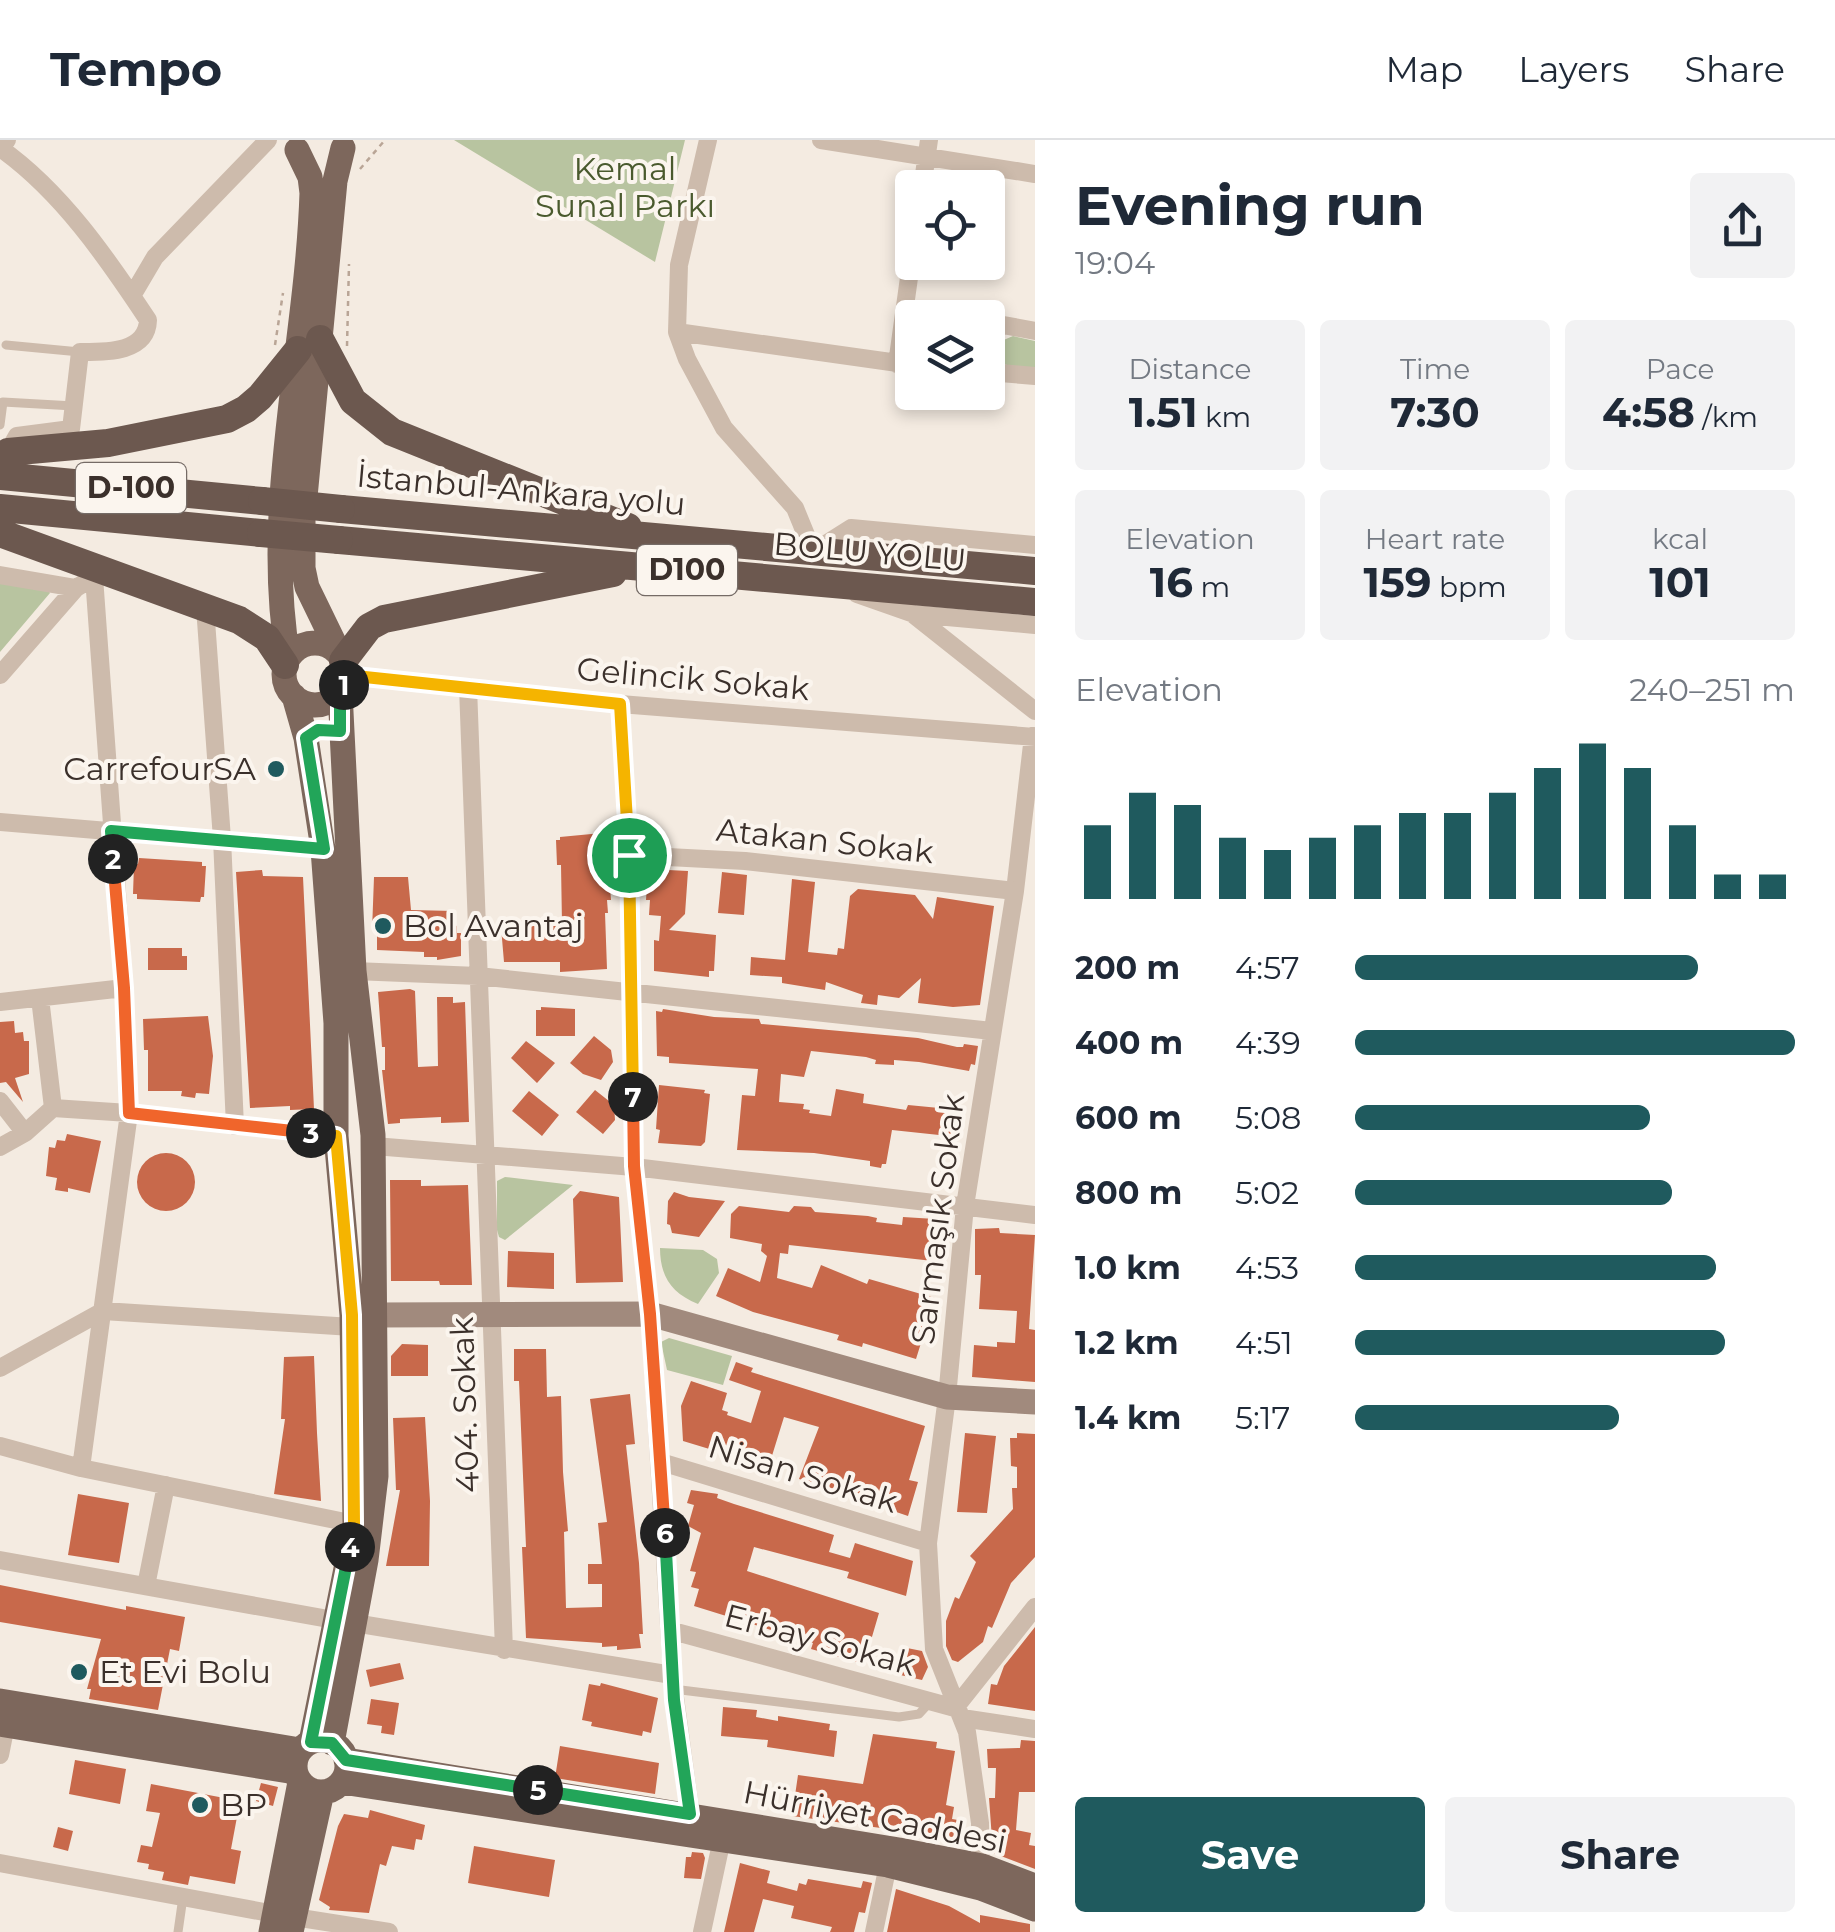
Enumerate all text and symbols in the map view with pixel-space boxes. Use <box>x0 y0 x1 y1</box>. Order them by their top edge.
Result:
text: Tempo <box>50 40 222 98</box>
text: Map <box>1385 48 1463 91</box>
text: Layers <box>1518 48 1629 91</box>
text: Share <box>1684 48 1785 91</box>
park label: Kemal Sunal Parkı <box>535 149 715 225</box>
map controls <box>895 170 1005 410</box>
button: locate <box>895 170 1005 280</box>
text: Evening run <box>1075 172 1425 239</box>
button: share <box>1690 173 1795 278</box>
text: 19:04 <box>1075 243 1155 282</box>
button: layers <box>895 300 1005 410</box>
text: Distance <box>1128 352 1252 386</box>
text: Time <box>1400 352 1470 386</box>
text: Pace <box>1646 352 1714 386</box>
text: 1.51 <box>1129 386 1198 438</box>
text: 7:30 <box>1390 386 1480 438</box>
text: 4:58 <box>1602 386 1695 438</box>
text: km <box>1198 400 1251 434</box>
text: /km <box>1695 400 1758 434</box>
street label: İstanbul-Ankara yolu <box>355 456 687 523</box>
road number: D-100 <box>76 463 186 513</box>
text: Elevation <box>1125 522 1255 556</box>
text: Heart rate <box>1365 522 1505 556</box>
text: kcal <box>1652 522 1708 556</box>
street label: BOLU YOLU <box>772 524 968 579</box>
road number: D100 <box>637 545 737 595</box>
text: 16 <box>1150 556 1193 608</box>
text: 159 <box>1363 556 1432 608</box>
text: 101 <box>1649 556 1711 608</box>
text: m <box>1193 570 1230 604</box>
text: bpm <box>1432 570 1507 604</box>
street label: Gelincik Sokak <box>575 649 811 708</box>
pin: 1 <box>319 660 369 710</box>
text: 1 <box>339 668 349 702</box>
text: Elevation <box>1075 670 1223 709</box>
text: 240–251 m <box>1629 670 1795 709</box>
place label: CarrefourSA <box>63 749 256 788</box>
marker: CarrefourSA <box>265 758 287 780</box>
street label: Atakan Sokak <box>714 810 936 871</box>
pin <box>587 813 672 898</box>
icon: arrive <box>602 828 657 883</box>
pin: 2 <box>88 834 138 884</box>
text: 2 <box>105 842 121 876</box>
place label: Bol Avantaj <box>403 906 584 945</box>
marker: Bol Avantaj <box>372 915 394 937</box>
text: 200 m <box>1075 948 1180 987</box>
text: 4:57 <box>1235 948 1300 987</box>
text: 400 m <box>1075 1023 1183 1062</box>
text: 4:39 <box>1235 1023 1301 1062</box>
pin: 7 <box>608 1072 658 1122</box>
text: 7 <box>624 1080 642 1114</box>
street label: Sarmaşık Sokak <box>903 1091 972 1347</box>
text: 600 m <box>1075 1098 1181 1137</box>
text: 5:08 <box>1235 1098 1302 1137</box>
pin: 3 <box>286 1108 336 1158</box>
text: 3 <box>303 1116 319 1150</box>
text: 800 m <box>1075 1173 1182 1212</box>
text: 5:02 <box>1235 1173 1299 1212</box>
text: 1.0 km <box>1075 1248 1181 1287</box>
text: 4:53 <box>1235 1248 1299 1287</box>
street label: 404. Sokak <box>442 1316 487 1494</box>
text: 1.2 km <box>1075 1323 1179 1362</box>
text: 4:51 <box>1235 1323 1293 1362</box>
text: 1.4 km <box>1075 1398 1181 1437</box>
text: 5:17 <box>1235 1398 1290 1437</box>
street label: Nisan Sokak <box>704 1426 902 1521</box>
pin: 6 <box>640 1508 690 1558</box>
text: 6 <box>656 1516 674 1550</box>
pin: 4 <box>325 1522 375 1572</box>
text: 4 <box>340 1530 360 1564</box>
street label: Erbay Sokak <box>720 1595 920 1684</box>
place label: Et Evi Bolu <box>99 1652 271 1691</box>
marker: Et Evi Bolu <box>68 1661 90 1683</box>
pin: 5 <box>513 1765 563 1815</box>
street label: Hürriyet Caddesi <box>740 1772 1010 1861</box>
text: 5 <box>530 1773 546 1807</box>
place label: BP <box>220 1785 267 1824</box>
marker: BP <box>189 1794 211 1816</box>
button: Save <box>1075 1797 1425 1912</box>
button: Share <box>1445 1797 1795 1912</box>

